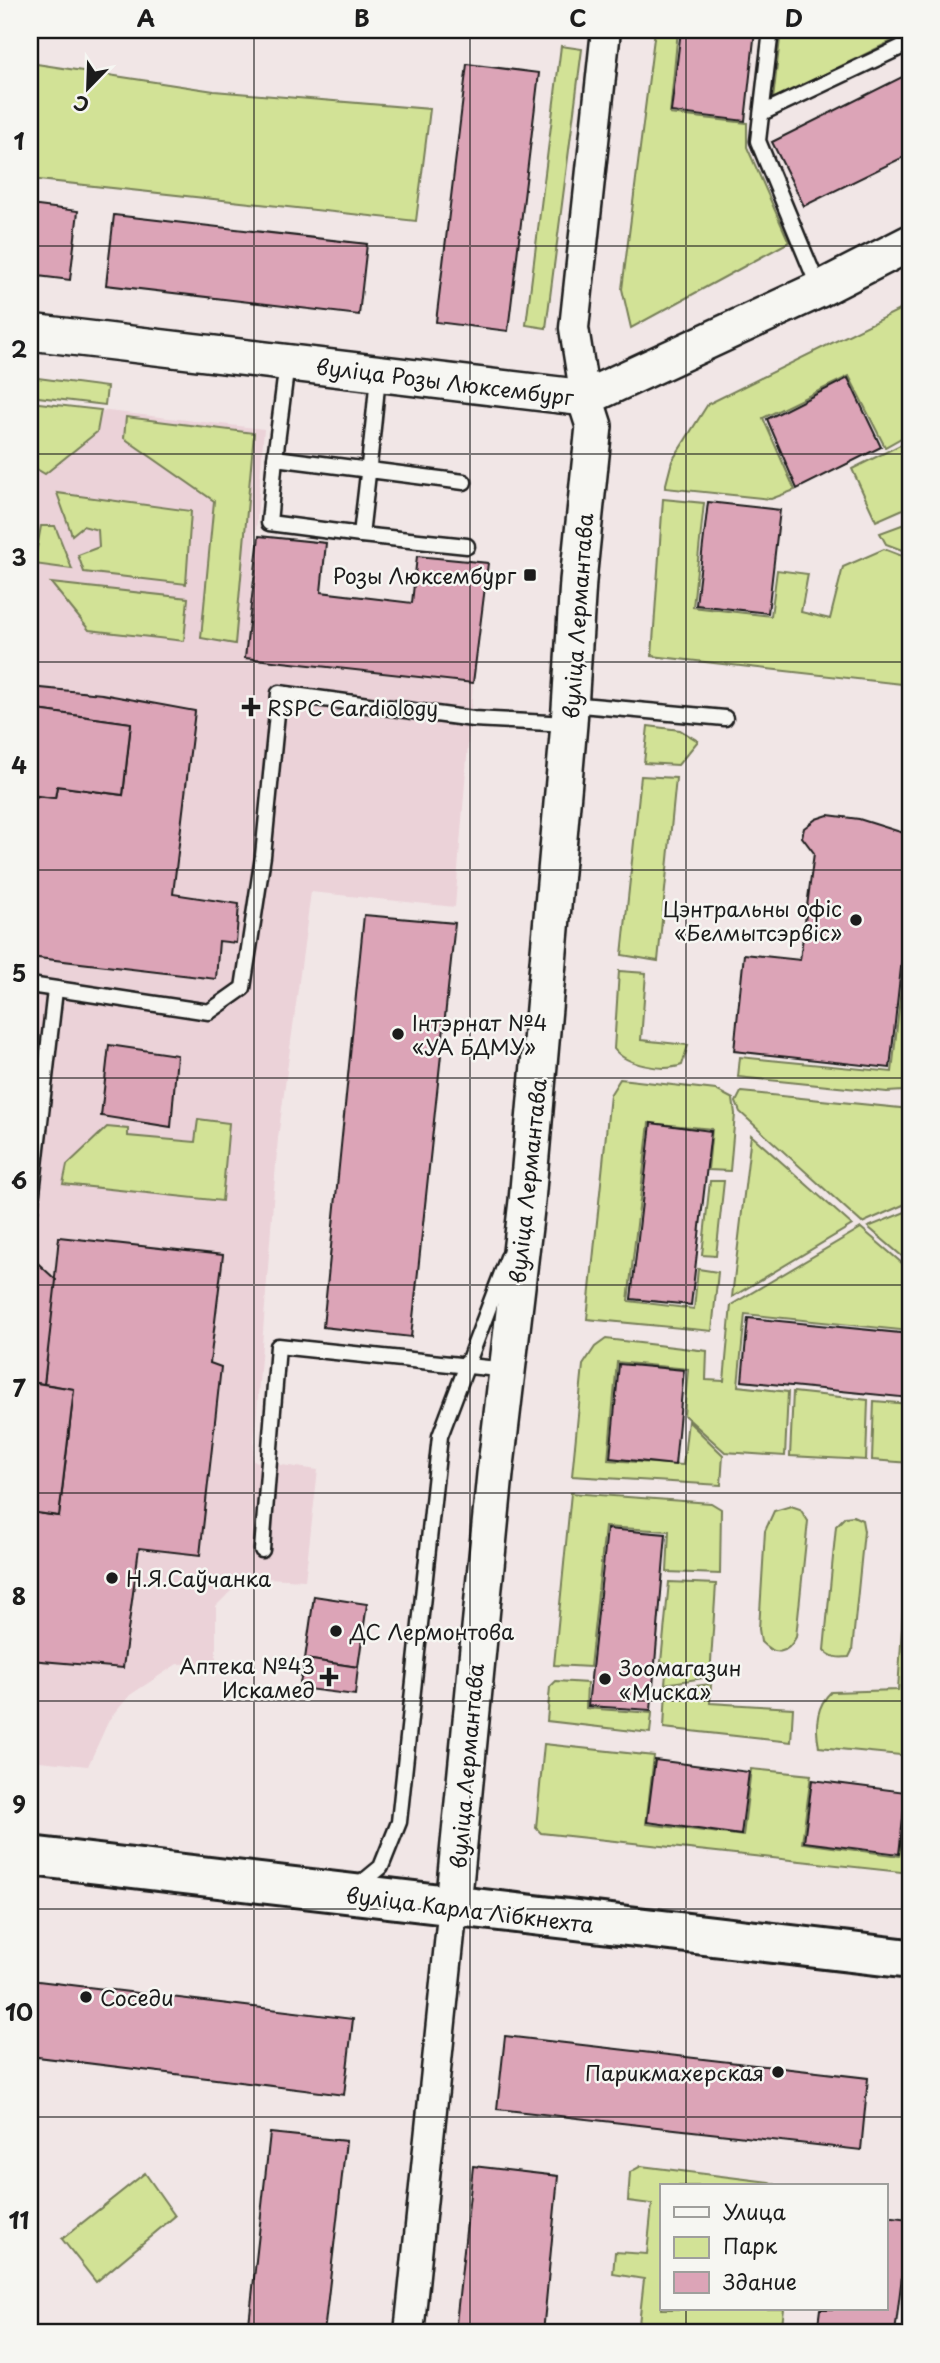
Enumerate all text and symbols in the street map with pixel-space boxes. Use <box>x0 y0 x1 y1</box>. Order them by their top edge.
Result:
text: A <box>137 0 155 35</box>
text: B <box>354 0 370 35</box>
text: C <box>569 0 587 35</box>
text: D <box>785 0 803 35</box>
north arrow <box>52 52 122 122</box>
text: С <box>69 89 93 120</box>
text: 1 <box>14 123 25 158</box>
text: 2 <box>11 331 27 366</box>
street label: вуліца Розы Люксембург <box>314 349 576 413</box>
street label: вуліца Лермантава <box>554 511 600 720</box>
text: 3 <box>11 539 27 574</box>
place label: Розы Люксембург <box>333 559 517 591</box>
marker: Розы Люксембург <box>522 567 538 583</box>
place label: RSPC Cardiology <box>267 691 438 723</box>
marker: RSPC Cardiology <box>241 697 261 717</box>
text: 4 <box>11 747 27 782</box>
place label: Цэнтральны офiс «Белмытсэрвіс» <box>662 892 842 948</box>
marker: Цэнтральны офiс «Белмытсэрвіс» <box>848 912 864 928</box>
text: 5 <box>12 955 26 990</box>
place label: Інтэрнат №4 «УА БДМУ» <box>412 1006 547 1062</box>
marker: Інтэрнат №4 «УА БДМУ» <box>390 1026 406 1042</box>
street label: вуліца Лермантава <box>500 1076 554 1285</box>
text: 6 <box>11 1162 27 1197</box>
text: 7 <box>12 1370 26 1405</box>
place label: Н.Я.Саўчанка <box>126 1562 271 1594</box>
marker: Н.Я.Саўчанка <box>104 1570 120 1586</box>
text: 8 <box>12 1578 26 1613</box>
place label: ДС Лермонтова <box>349 1615 514 1647</box>
marker: ДС Лермонтова <box>328 1623 344 1639</box>
place label: Аптека №43 Искамед <box>179 1649 315 1705</box>
place label: Зоомагазин «Миска» <box>618 1651 741 1707</box>
street label: вуліца Лермантава <box>441 1661 491 1870</box>
marker: Аптека №43 Искамед <box>321 1669 337 1685</box>
marker: Зоомагазин «Миска» <box>597 1671 613 1687</box>
text: 9 <box>12 1786 26 1821</box>
street label: вуліца Карла Лібкнехта <box>344 1878 596 1940</box>
place label: Соседи <box>100 1981 174 2013</box>
marker: Соседи <box>78 1989 94 2005</box>
text: 10 <box>5 1994 33 2029</box>
place label: Парикмахерская <box>585 2056 764 2088</box>
marker: Парикмахерская <box>770 2064 786 2080</box>
legend <box>660 2184 888 2310</box>
text: Улица <box>723 2195 786 2227</box>
text: 11 <box>9 2202 30 2237</box>
text: Парк <box>723 2229 778 2261</box>
text: Здание <box>723 2265 797 2297</box>

